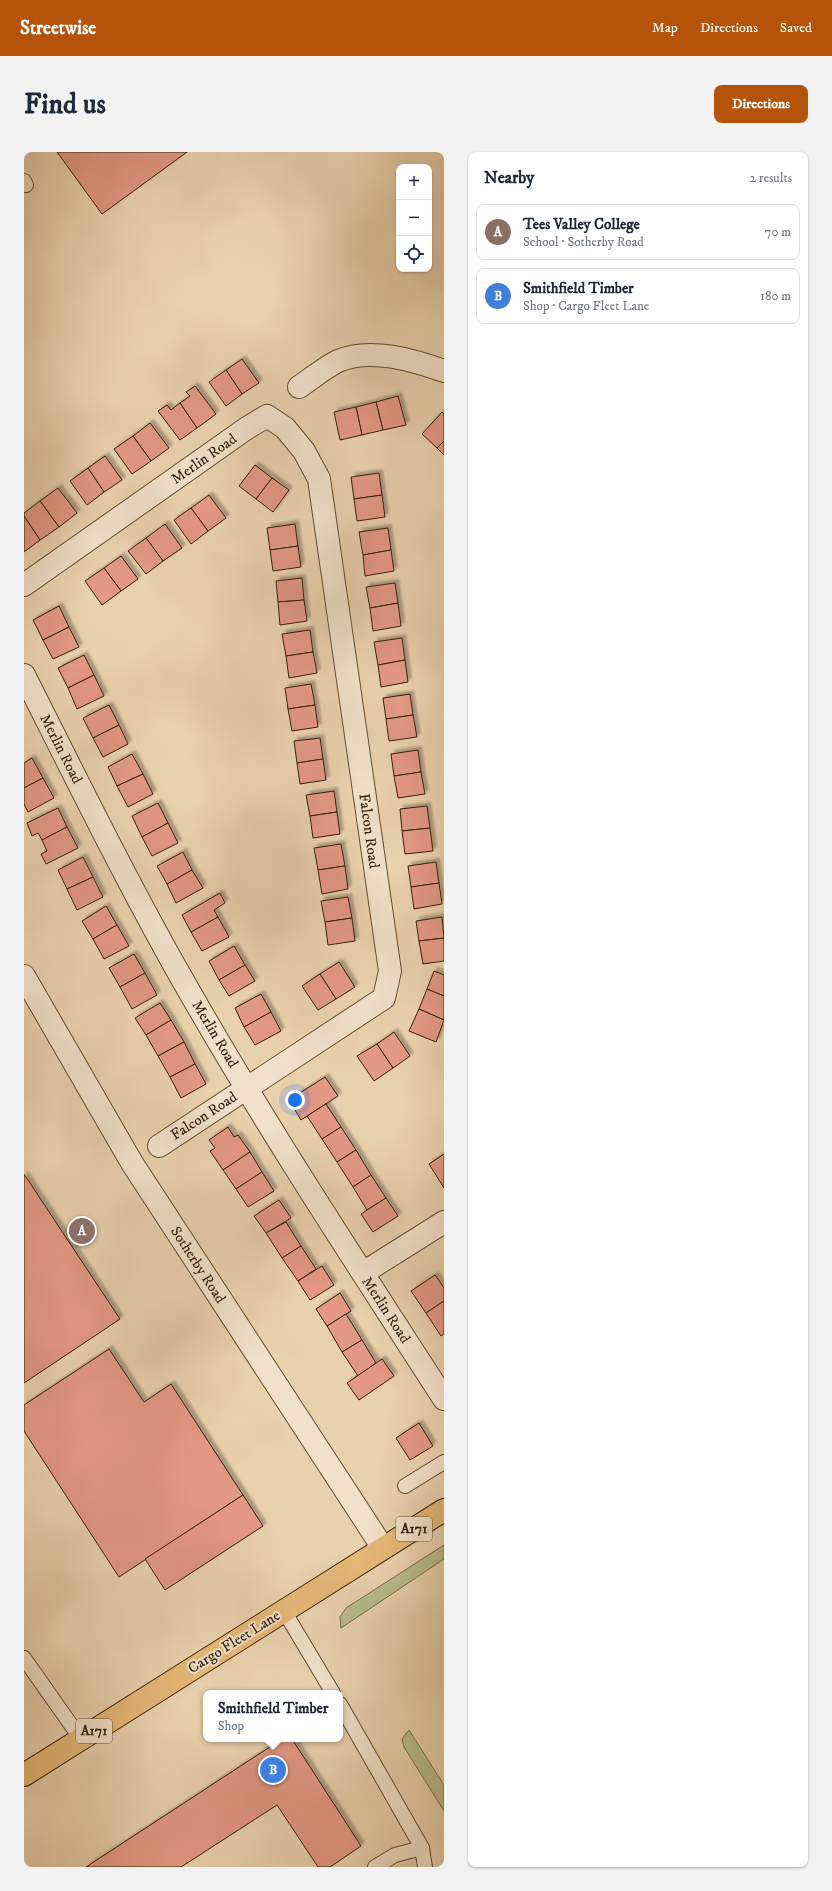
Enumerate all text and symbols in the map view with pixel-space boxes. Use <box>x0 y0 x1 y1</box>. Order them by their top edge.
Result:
text: Streetwise <box>20 17 96 40</box>
text: Map <box>652 19 678 37</box>
text: Directions <box>700 19 758 37</box>
text: Saved <box>780 19 812 37</box>
button: Directions <box>714 85 808 123</box>
text: Find us <box>24 87 106 122</box>
map controls <box>396 164 432 272</box>
button: + <box>396 164 432 200</box>
text: Nearby <box>484 167 534 189</box>
text: 2 results <box>750 170 792 186</box>
button: − <box>396 200 432 236</box>
text: Tees Valley College <box>523 215 640 234</box>
text: A <box>494 224 502 240</box>
text: 70 m <box>765 224 791 240</box>
text: School · Sotherby Road <box>523 234 644 250</box>
button: locate <box>396 236 432 272</box>
text: Smithfield Timber <box>523 279 634 298</box>
text: B <box>494 288 502 304</box>
text: 180 m <box>760 288 791 304</box>
text: Shop · Cargo Fleet Lane <box>523 298 649 314</box>
street label: Merlin Road <box>168 429 241 488</box>
street label: Merlin Road <box>35 711 87 787</box>
street label: Falcon Road <box>354 792 384 870</box>
street label: Merlin Road <box>187 997 243 1072</box>
street label: Falcon Road <box>167 1087 241 1145</box>
your location <box>285 1090 305 1110</box>
pin: A <box>69 1216 95 1246</box>
street label: Sotherby Road <box>166 1223 230 1308</box>
street label: Merlin Road <box>357 1273 415 1347</box>
road number: A171 <box>396 1517 432 1541</box>
street label: Cargo Fleet Lane <box>184 1606 284 1678</box>
popup <box>203 1690 343 1742</box>
text: Smithfield Timber <box>218 1699 328 1718</box>
text: Shop <box>218 1718 244 1734</box>
road number: A171 <box>76 1719 112 1743</box>
pin: B <box>260 1755 286 1785</box>

